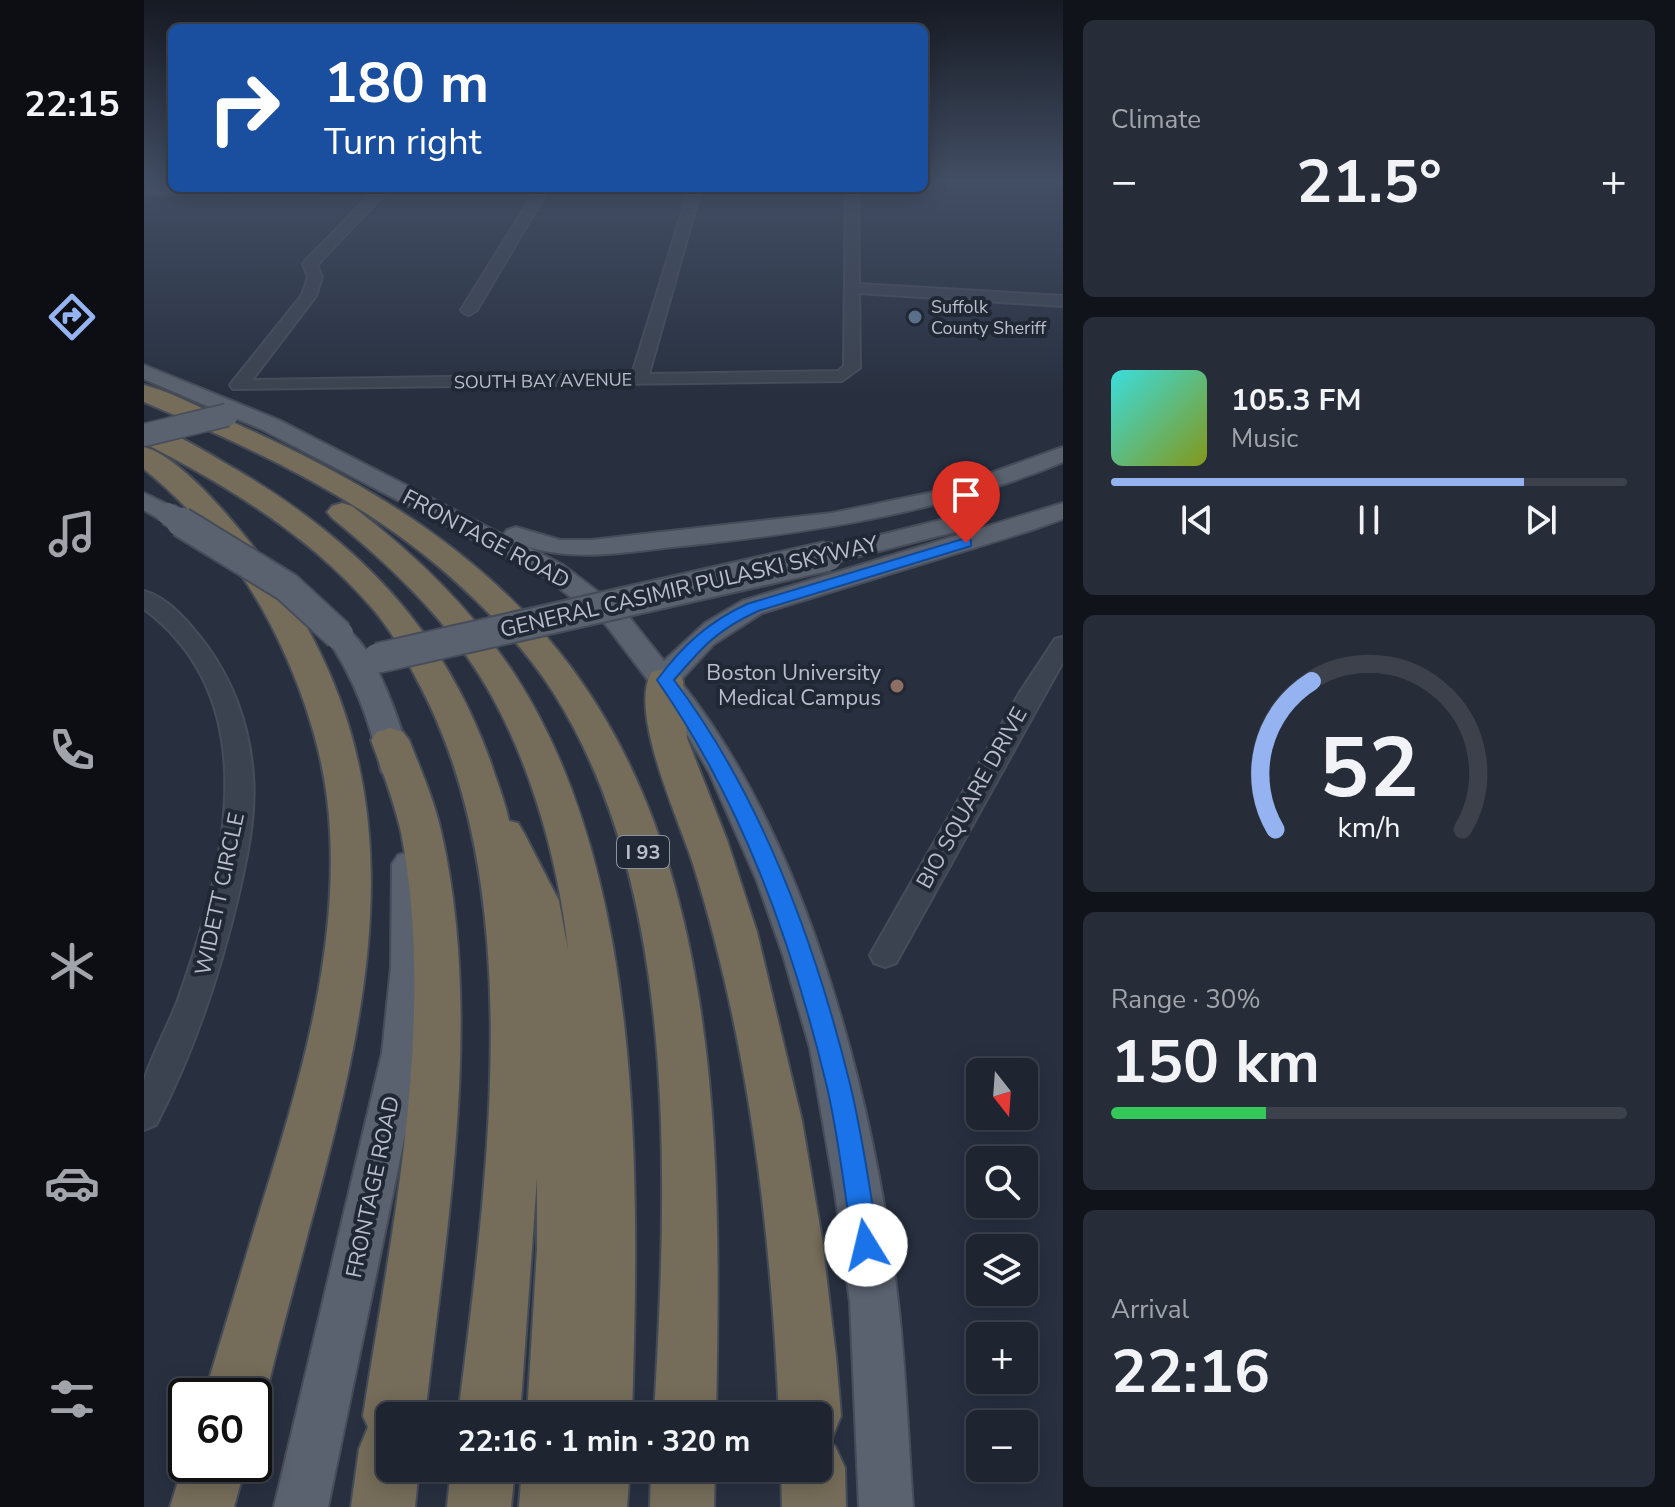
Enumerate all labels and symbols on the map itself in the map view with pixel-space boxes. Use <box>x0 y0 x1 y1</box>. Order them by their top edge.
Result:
place label: Suffolk County Sheriff <box>931 295 1047 340</box>
marker: Suffolk County Sheriff <box>906 308 924 326</box>
street label: SOUTH BAY AVENUE <box>454 367 632 395</box>
pin <box>932 461 1000 543</box>
street label: FRONTAGE ROAD <box>397 482 575 596</box>
street label: GENERAL CASIMIR PULASKI SKYWAY <box>497 529 882 645</box>
place label: Boston University Medical Campus <box>706 658 882 713</box>
marker: Boston University Medical Campus <box>888 677 906 695</box>
street label: BIO SQUARE DRIVE <box>910 702 1034 894</box>
street label: WIDETT CIRCLE <box>188 810 252 978</box>
road number: I 93 <box>617 836 669 868</box>
north arrow <box>966 1058 1038 1130</box>
street label: FRONTAGE ROAD <box>339 1093 407 1281</box>
position arrow <box>824 1203 908 1287</box>
speed limit sign: 60 <box>168 1378 272 1482</box>

